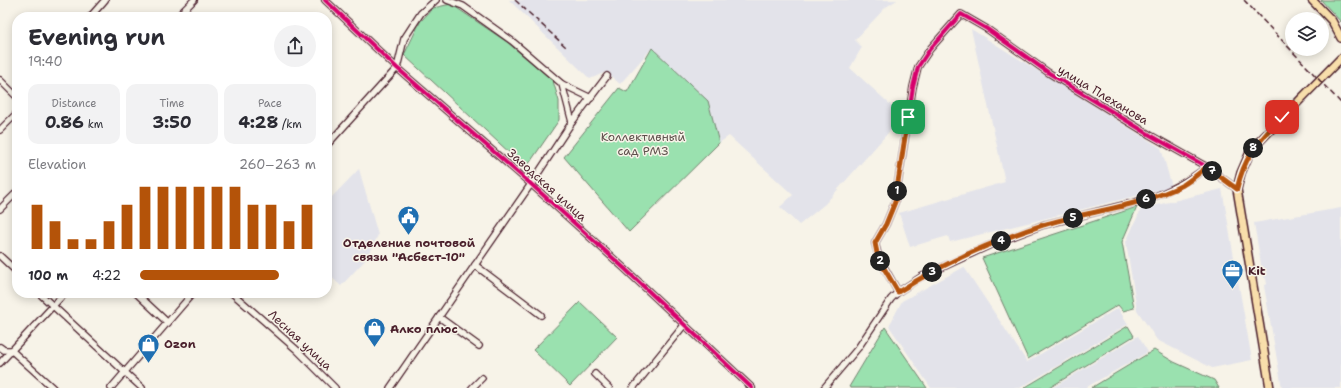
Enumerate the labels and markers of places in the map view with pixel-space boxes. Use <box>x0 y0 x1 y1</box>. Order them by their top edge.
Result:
pin <box>891 100 925 134</box>
pin <box>1265 100 1299 134</box>
pin: 8 <box>1243 138 1263 158</box>
pin: 7 <box>1202 161 1222 181</box>
pin: 1 <box>887 181 907 201</box>
pin: 6 <box>1136 189 1156 209</box>
public building icon: Отделение почтовой связи "Асбест-10" <box>396 203 422 236</box>
pin: 5 <box>1063 208 1083 228</box>
pin: 4 <box>991 231 1011 251</box>
place label: Отделение почтовой связи "Асбест-10" <box>343 235 476 265</box>
pin: 2 <box>870 251 890 271</box>
office icon: Kit <box>1219 258 1245 291</box>
pin: 3 <box>922 262 942 282</box>
place label: Kit <box>1248 263 1266 279</box>
shop icon: Алко плюс <box>362 316 388 349</box>
place label: Алко плюс <box>390 321 458 337</box>
shop icon: Ozon <box>136 331 162 364</box>
place label: Ozon <box>164 336 196 352</box>

